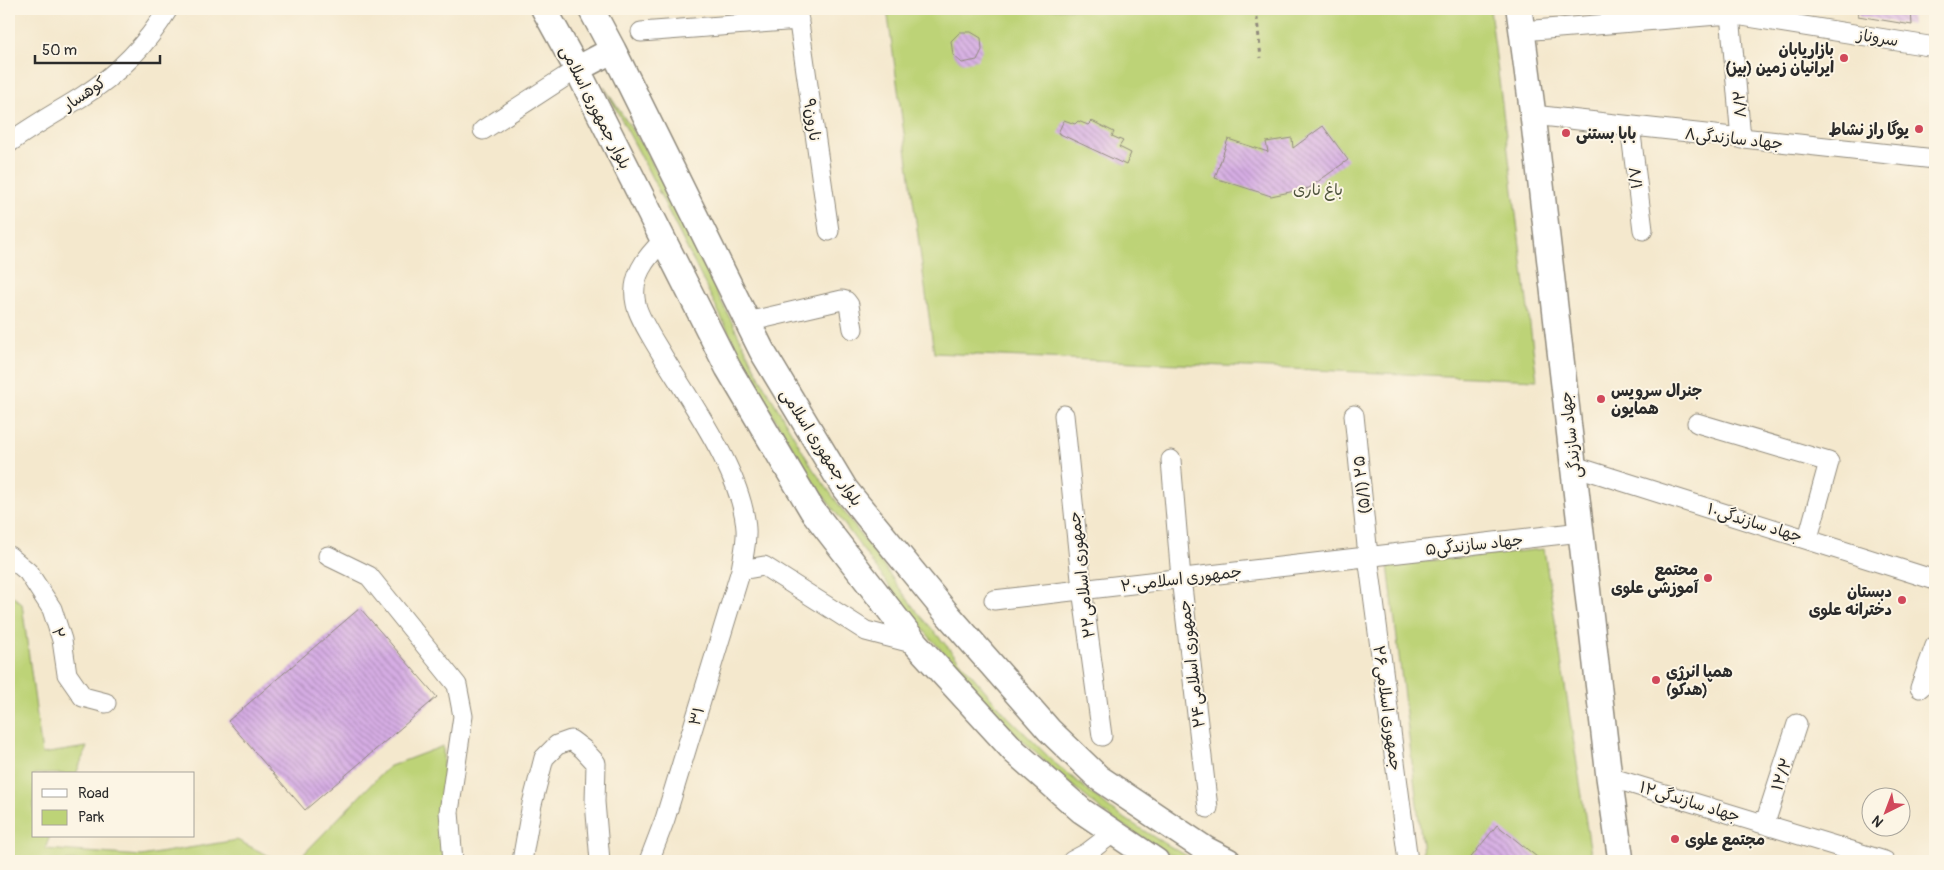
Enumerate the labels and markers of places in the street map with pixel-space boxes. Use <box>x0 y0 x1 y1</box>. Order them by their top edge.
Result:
place label: بازاریابان ایرانیان زمین (بیز) <box>1725 40 1834 78</box>
marker: بازاریابان ایرانیان زمین (بیز) <box>1838 52 1850 64</box>
place label: یوگا راز نشاط <box>1829 120 1909 140</box>
marker: یوگا راز نشاط <box>1913 123 1925 135</box>
place label: بابا بستنی <box>1576 124 1636 144</box>
marker: بابا بستنی <box>1560 127 1572 139</box>
place label: جنرال سرویس همایون <box>1611 381 1702 419</box>
marker: جنرال سرویس همایون <box>1595 393 1607 405</box>
place label: محتمع آموزشی علوی <box>1611 560 1699 599</box>
marker: محتمع آموزشی علوی <box>1702 572 1714 584</box>
place label: دبستان دخترانه علوی <box>1809 582 1892 621</box>
marker: دبستان دخترانه علوی <box>1896 594 1908 606</box>
place label: همپا انرژی (هدکو) <box>1666 662 1733 700</box>
marker: همپا انرژی (هدکو) <box>1650 674 1662 686</box>
place label: مجتمع علوی <box>1685 830 1765 851</box>
marker: مجتمع علوی <box>1669 833 1681 845</box>

